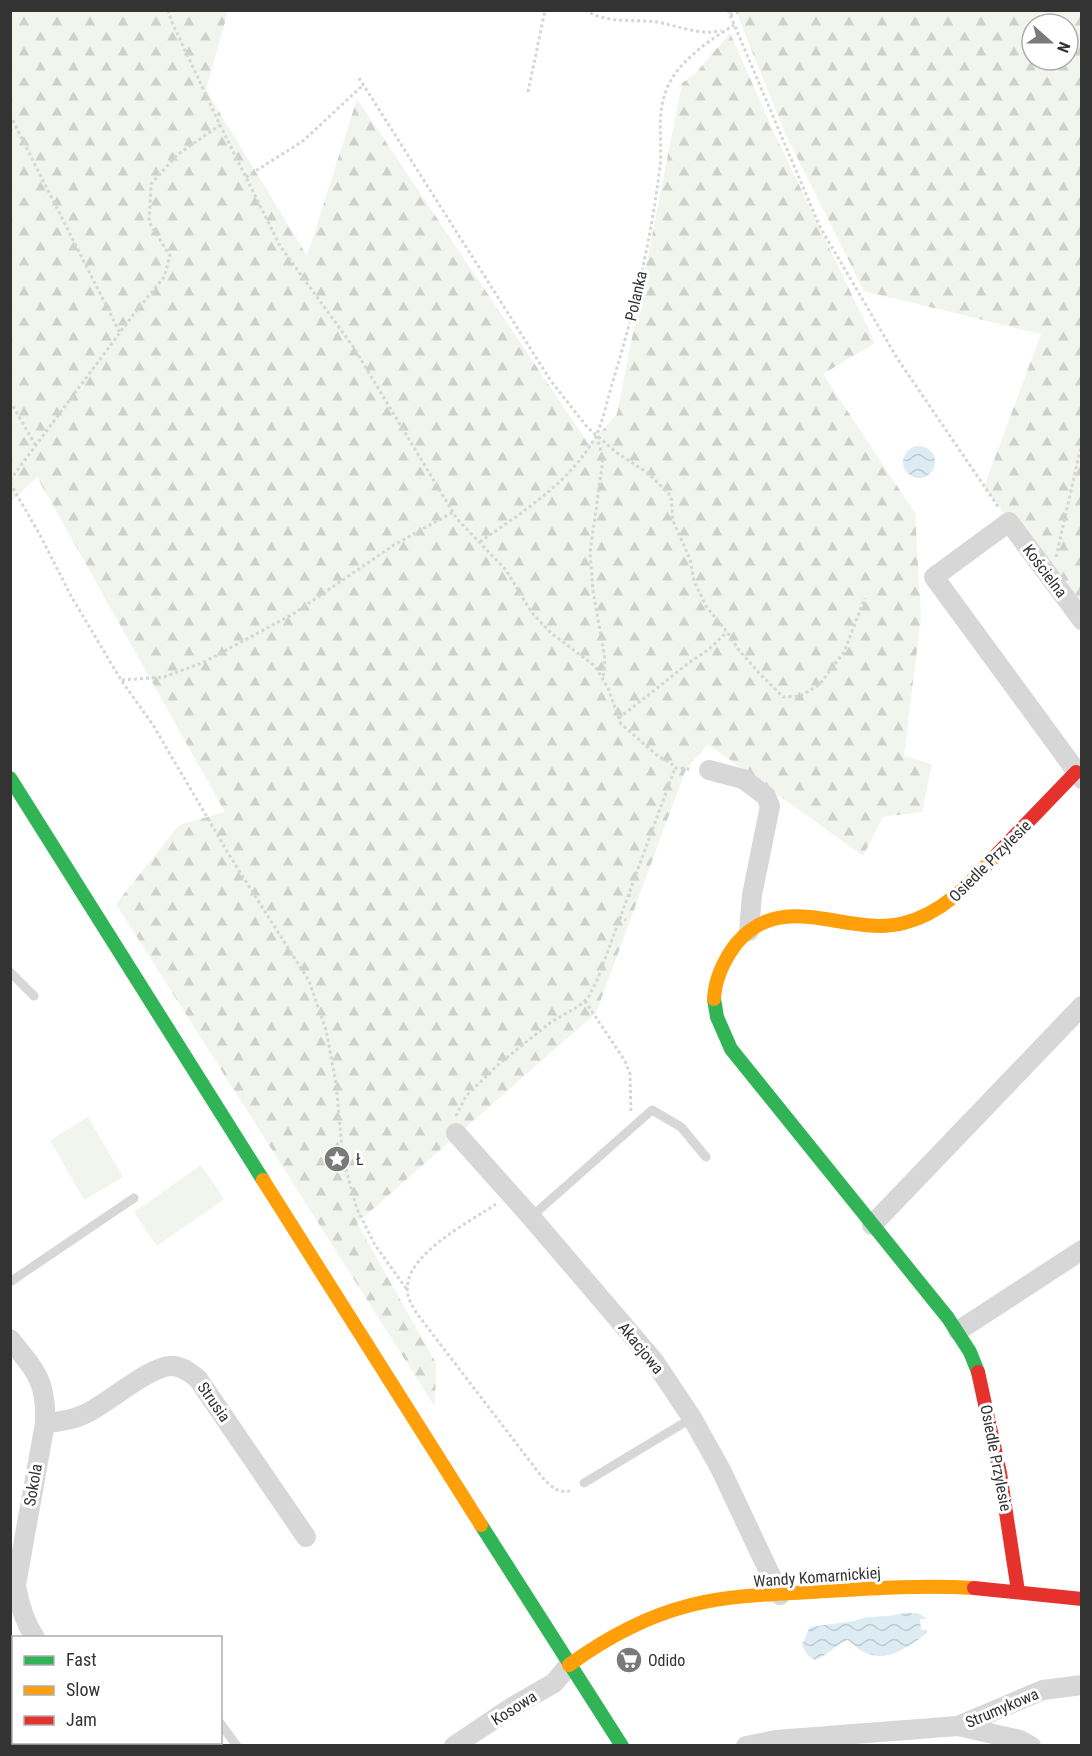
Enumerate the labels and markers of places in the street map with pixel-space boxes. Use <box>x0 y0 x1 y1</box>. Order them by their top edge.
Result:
place icon: Ł <box>322 1144 352 1174</box>
place label: Ł <box>356 1150 364 1169</box>
supermarket icon: Odido <box>614 1645 644 1675</box>
place label: Odido <box>648 1651 685 1670</box>

